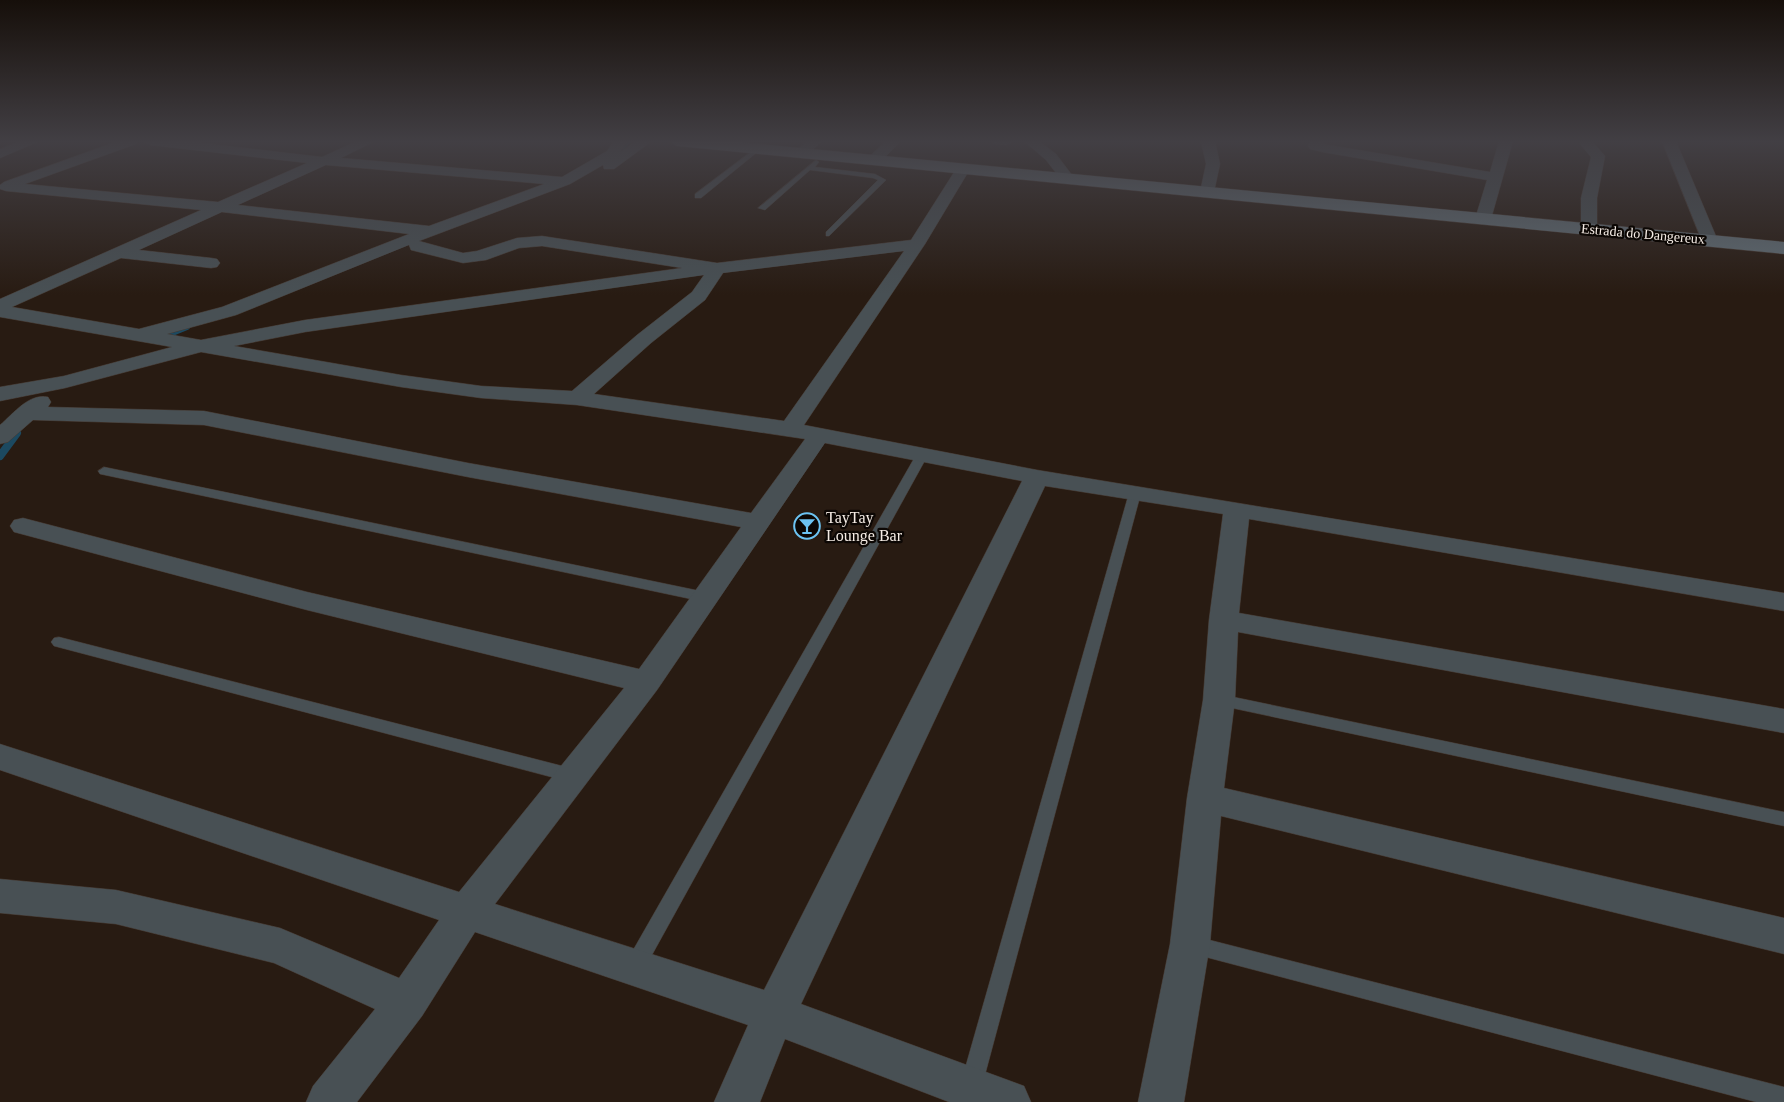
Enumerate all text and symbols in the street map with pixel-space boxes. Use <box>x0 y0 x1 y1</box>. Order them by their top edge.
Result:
street label: Estrada do Dangereux <box>1580 221 1706 247</box>
place label: TayTay Lounge Bar <box>826 509 903 545</box>
bar icon: TayTay Lounge Bar <box>792 511 822 541</box>

